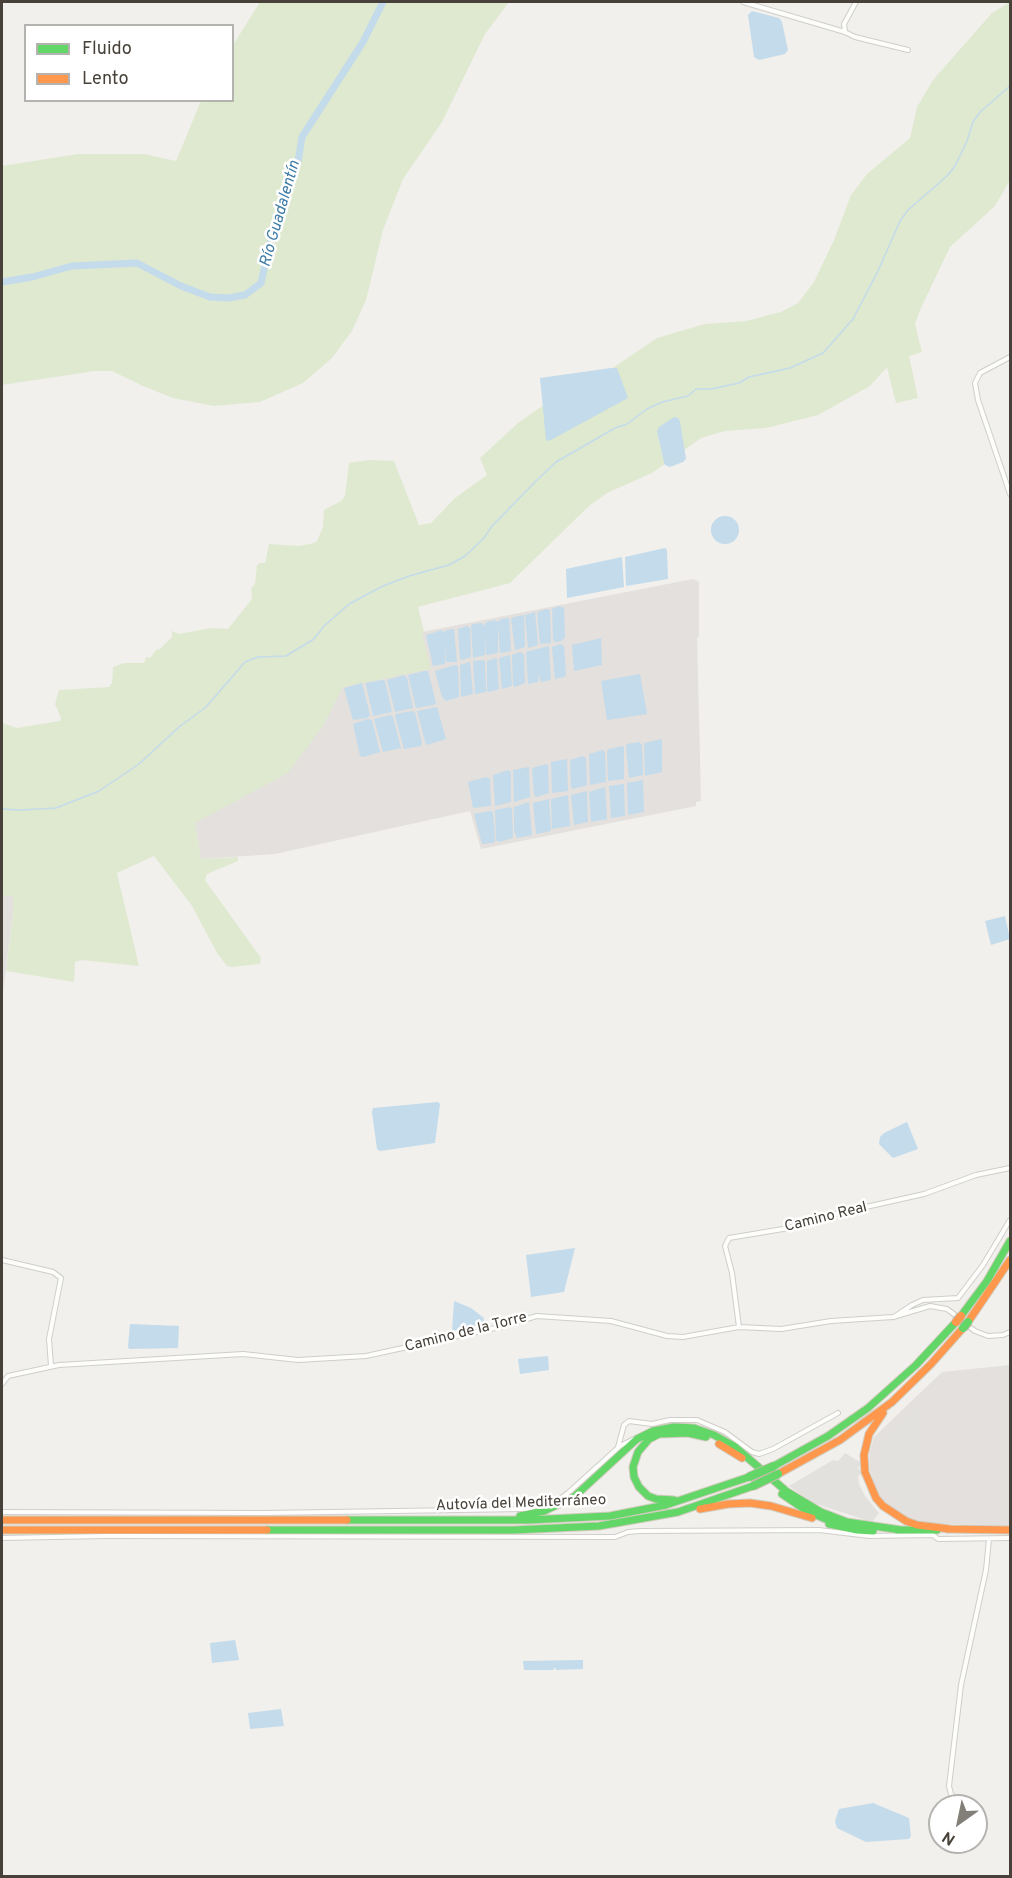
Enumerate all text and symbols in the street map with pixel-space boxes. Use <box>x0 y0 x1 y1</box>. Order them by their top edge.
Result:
legend <box>24 24 234 102</box>
text: Fluido <box>82 38 132 61</box>
text: Lento <box>82 68 128 91</box>
water label: Río Guadalentín <box>257 159 305 269</box>
street label: Camino Real <box>783 1199 869 1237</box>
street label: Camino de la Torre <box>403 1309 529 1357</box>
street label: Autovía del Mediterráneo <box>435 1492 607 1516</box>
north arrow <box>928 1794 988 1854</box>
text: N <box>939 1826 960 1849</box>

